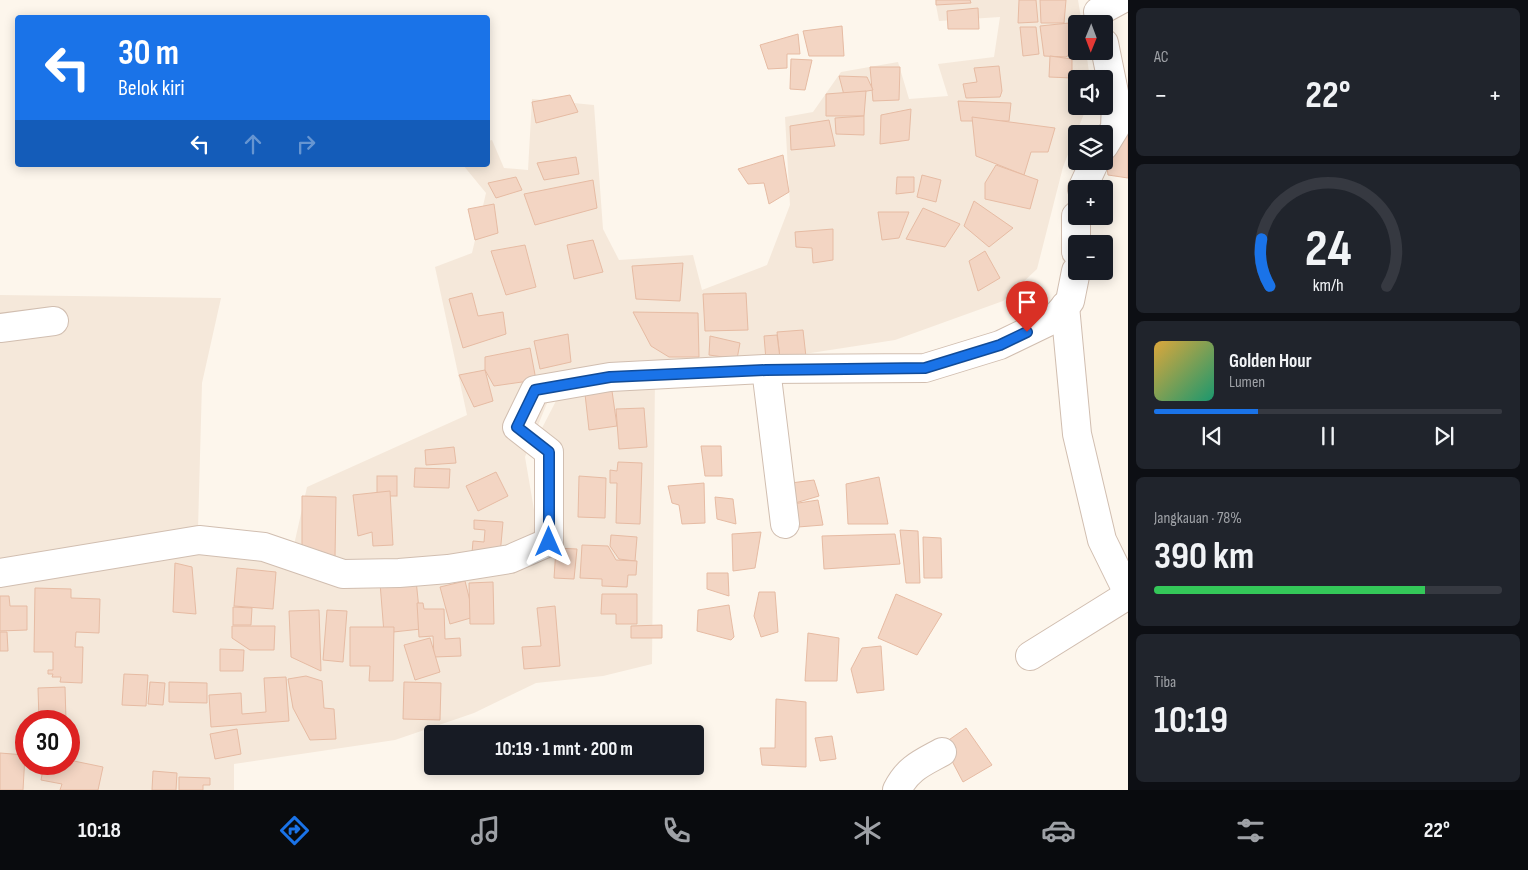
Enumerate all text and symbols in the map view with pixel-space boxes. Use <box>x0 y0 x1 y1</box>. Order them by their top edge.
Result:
north arrow <box>1068 15 1112 60</box>
map controls <box>1068 15 1113 280</box>
text: 30 m <box>118 32 179 75</box>
icon: left <box>35 35 100 100</box>
text: AC <box>1154 48 1168 67</box>
button: sound <box>1068 70 1113 115</box>
text: 22° <box>1305 73 1351 118</box>
text: Belok kiri <box>118 75 185 102</box>
text: − <box>1154 79 1168 112</box>
text: + <box>1488 79 1502 112</box>
button: layers <box>1068 125 1113 170</box>
icon: left <box>186 130 214 158</box>
icon: ahead <box>239 130 267 158</box>
icon: right <box>292 130 320 158</box>
button: + <box>1068 180 1113 225</box>
text: 24 <box>1305 218 1351 281</box>
button: − <box>1068 235 1113 280</box>
text: km/h <box>1313 275 1343 296</box>
pin <box>1006 281 1048 332</box>
icon: arrive <box>1013 288 1041 316</box>
text: Golden Hour <box>1229 350 1312 373</box>
text: Lumen <box>1229 373 1265 392</box>
icon: previous <box>1198 422 1226 450</box>
icon: pause <box>1314 422 1342 450</box>
icon: next <box>1430 422 1458 450</box>
text: Jangkauan · 78% <box>1154 509 1242 528</box>
position arrow <box>522 515 574 567</box>
text: 390 km <box>1154 534 1254 579</box>
text: Tiba <box>1154 673 1176 692</box>
text: 10:19 <box>1154 698 1228 743</box>
speed limit sign: 30 <box>15 710 80 775</box>
text: 10:19 · 1 mnt · 200 m <box>495 738 633 761</box>
icon: directions <box>277 813 312 848</box>
icon: music <box>468 813 503 848</box>
icon: phone <box>659 813 694 848</box>
icon: climate <box>850 813 885 848</box>
icon: car <box>1041 813 1076 848</box>
icon: filters <box>1233 813 1268 848</box>
text: 10:18 <box>78 817 121 844</box>
text: 22° <box>1424 817 1450 844</box>

